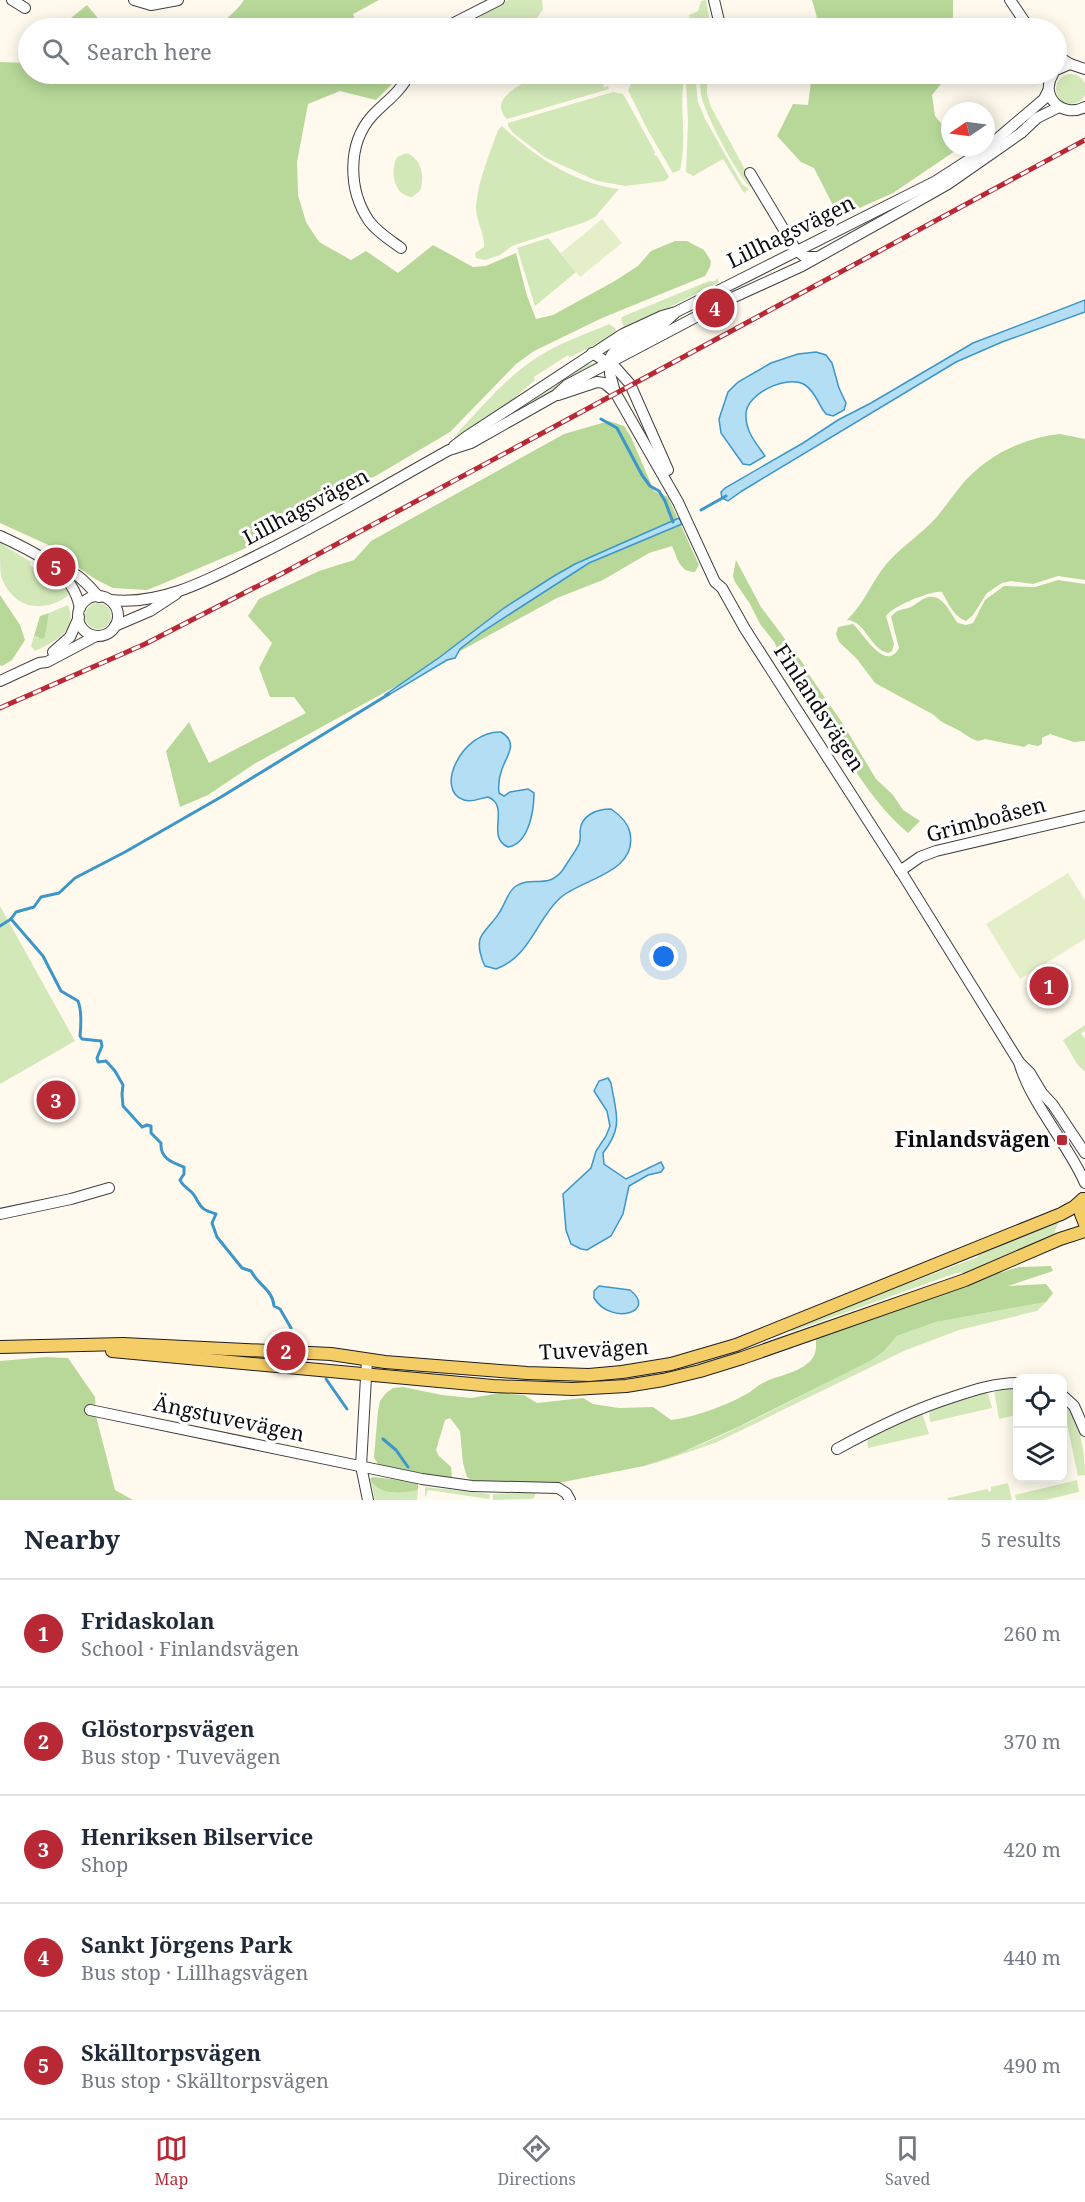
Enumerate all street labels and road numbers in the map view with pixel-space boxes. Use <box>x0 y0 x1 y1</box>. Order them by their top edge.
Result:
street label: Lillhagsvägen <box>722 188 859 274</box>
street label: Lillhagsvägen <box>238 461 373 551</box>
street label: Finlandsvägen <box>768 638 872 777</box>
street label: Grimboåsen <box>923 790 1049 848</box>
street label: Tuvevägen <box>538 1332 649 1366</box>
street label: Ängstuvevägen <box>151 1388 307 1448</box>

